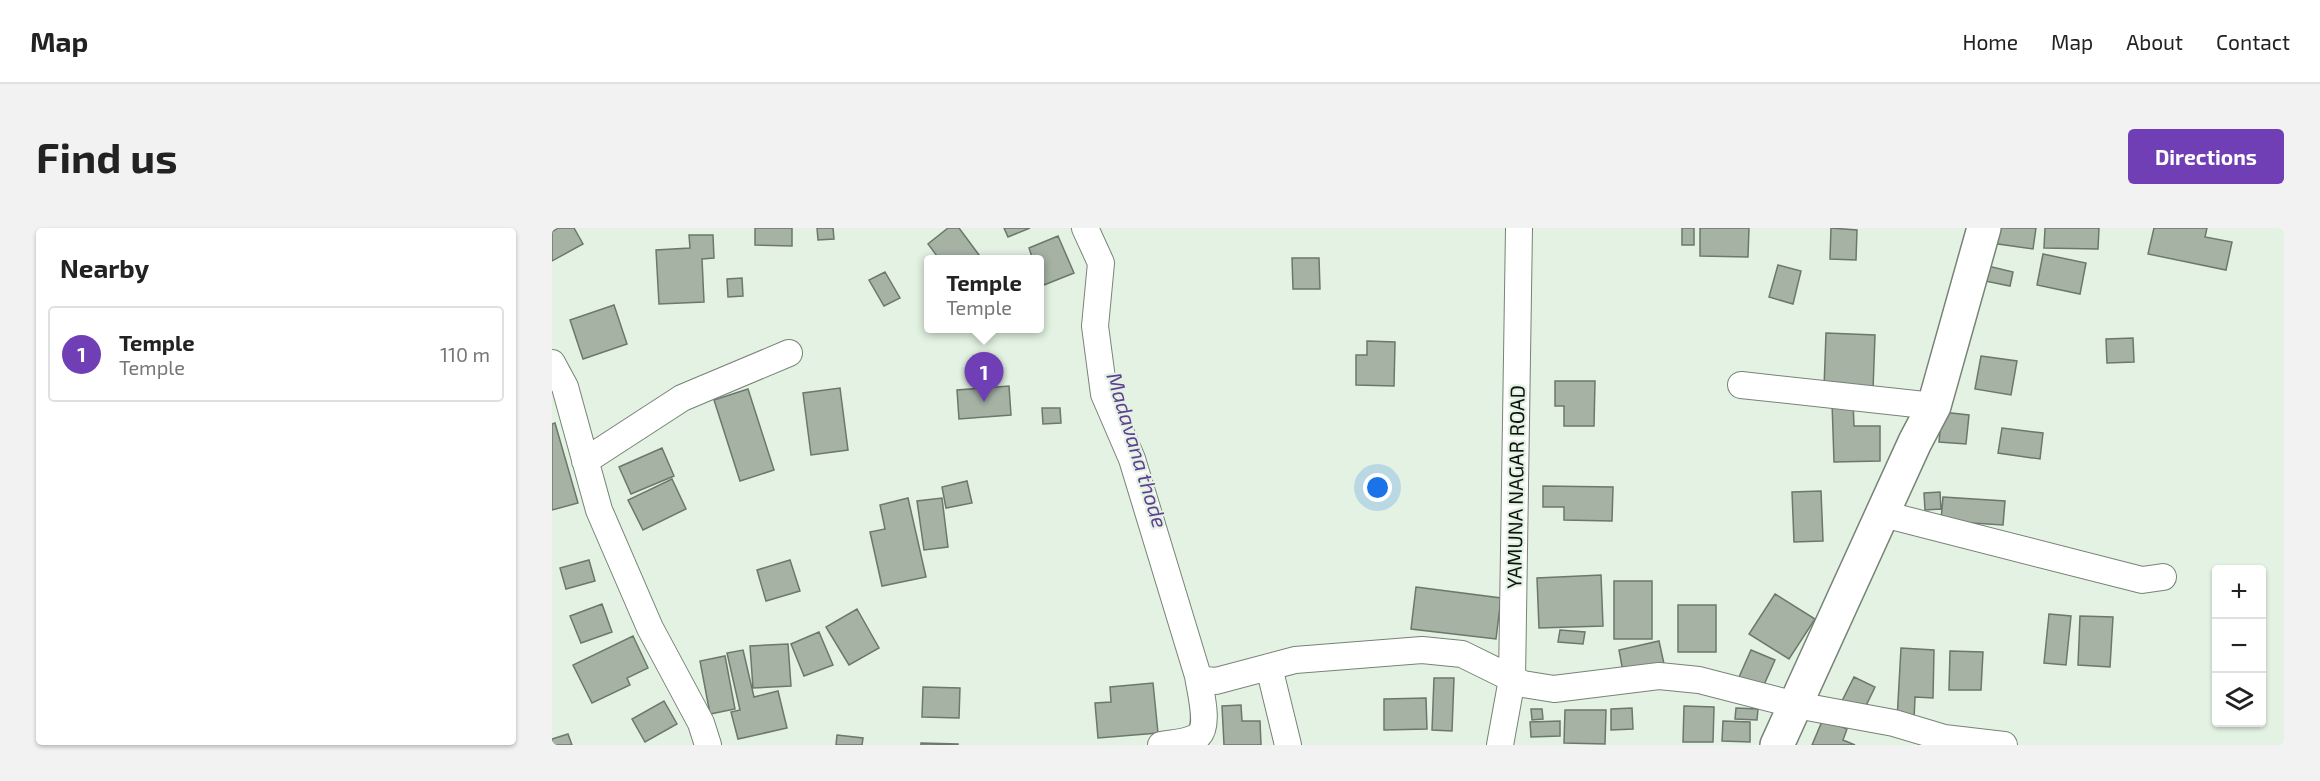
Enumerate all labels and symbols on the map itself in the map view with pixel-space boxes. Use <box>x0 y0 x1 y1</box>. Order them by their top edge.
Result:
pin: 1 <box>964 352 1004 402</box>
water label: Madavana thode <box>1102 369 1174 531</box>
street label: YAMUNA NAGAR ROAD <box>1501 385 1529 589</box>
your location <box>1363 473 1392 502</box>

